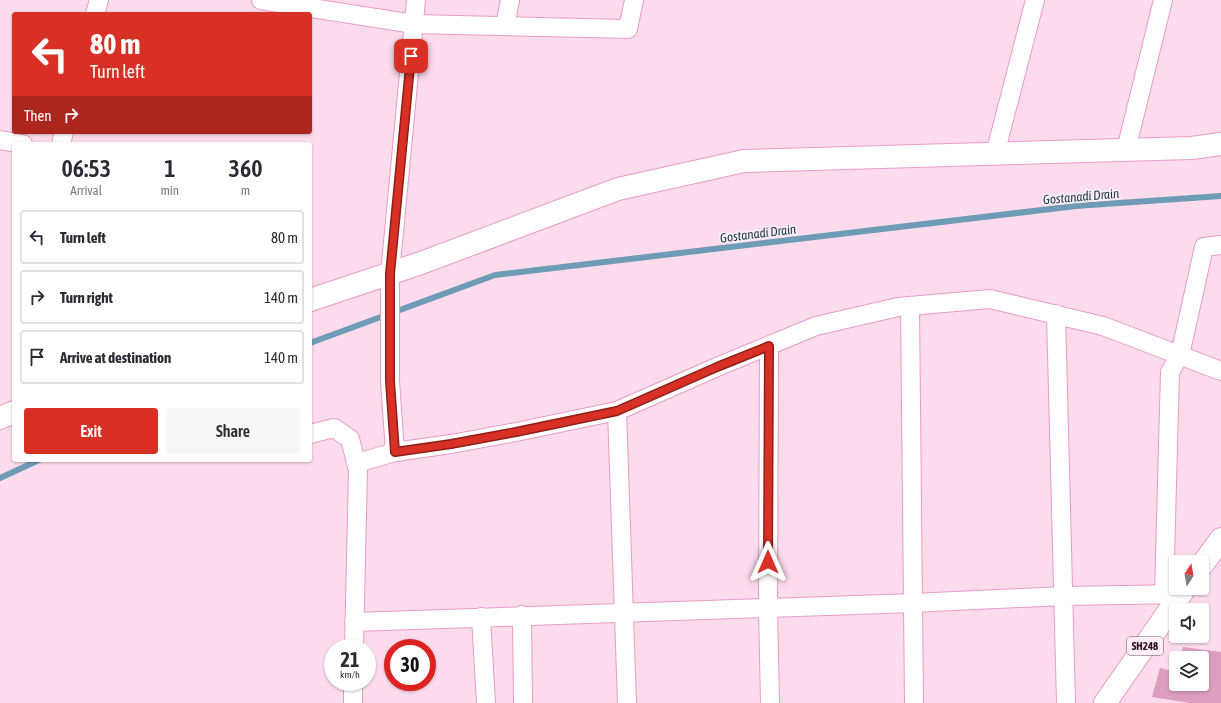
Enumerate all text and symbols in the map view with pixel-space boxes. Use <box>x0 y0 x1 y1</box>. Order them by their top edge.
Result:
icon: left <box>24 28 76 80</box>
text: 80 m <box>90 28 140 60</box>
pin <box>394 39 428 73</box>
icon: arrive <box>400 45 422 67</box>
text: Turn left <box>90 61 145 82</box>
icon: right <box>60 104 82 126</box>
text: Then <box>24 107 52 124</box>
text: 06:53 <box>62 155 111 182</box>
text: 1 <box>164 155 175 182</box>
text: 360 <box>229 155 262 182</box>
text: Arrival <box>70 183 102 198</box>
text: min <box>160 183 179 198</box>
text: m <box>241 183 250 198</box>
water label: Gostanadi Drain <box>1042 186 1121 207</box>
water label: Gostanadi Drain <box>719 221 798 246</box>
icon: left <box>26 226 48 248</box>
text: Turn left <box>60 229 106 246</box>
text: 80 m <box>271 229 298 246</box>
icon: right <box>26 286 48 308</box>
text: Turn right <box>60 289 113 306</box>
text: 140 m <box>264 289 298 306</box>
icon: arrive <box>26 346 48 368</box>
text: Arrive at destination <box>60 349 171 366</box>
text: 140 m <box>264 349 298 366</box>
button: Exit <box>24 408 158 454</box>
button: Share <box>166 408 300 454</box>
position arrow <box>747 541 789 583</box>
north arrow <box>1169 555 1209 595</box>
map controls <box>1169 555 1209 691</box>
button: sound <box>1169 603 1209 643</box>
road number: SH248 <box>1127 637 1163 655</box>
speed limit sign: 30 <box>384 639 436 691</box>
text: 21 <box>341 648 359 671</box>
button: layers <box>1169 651 1209 691</box>
text: km/h <box>340 669 360 680</box>

